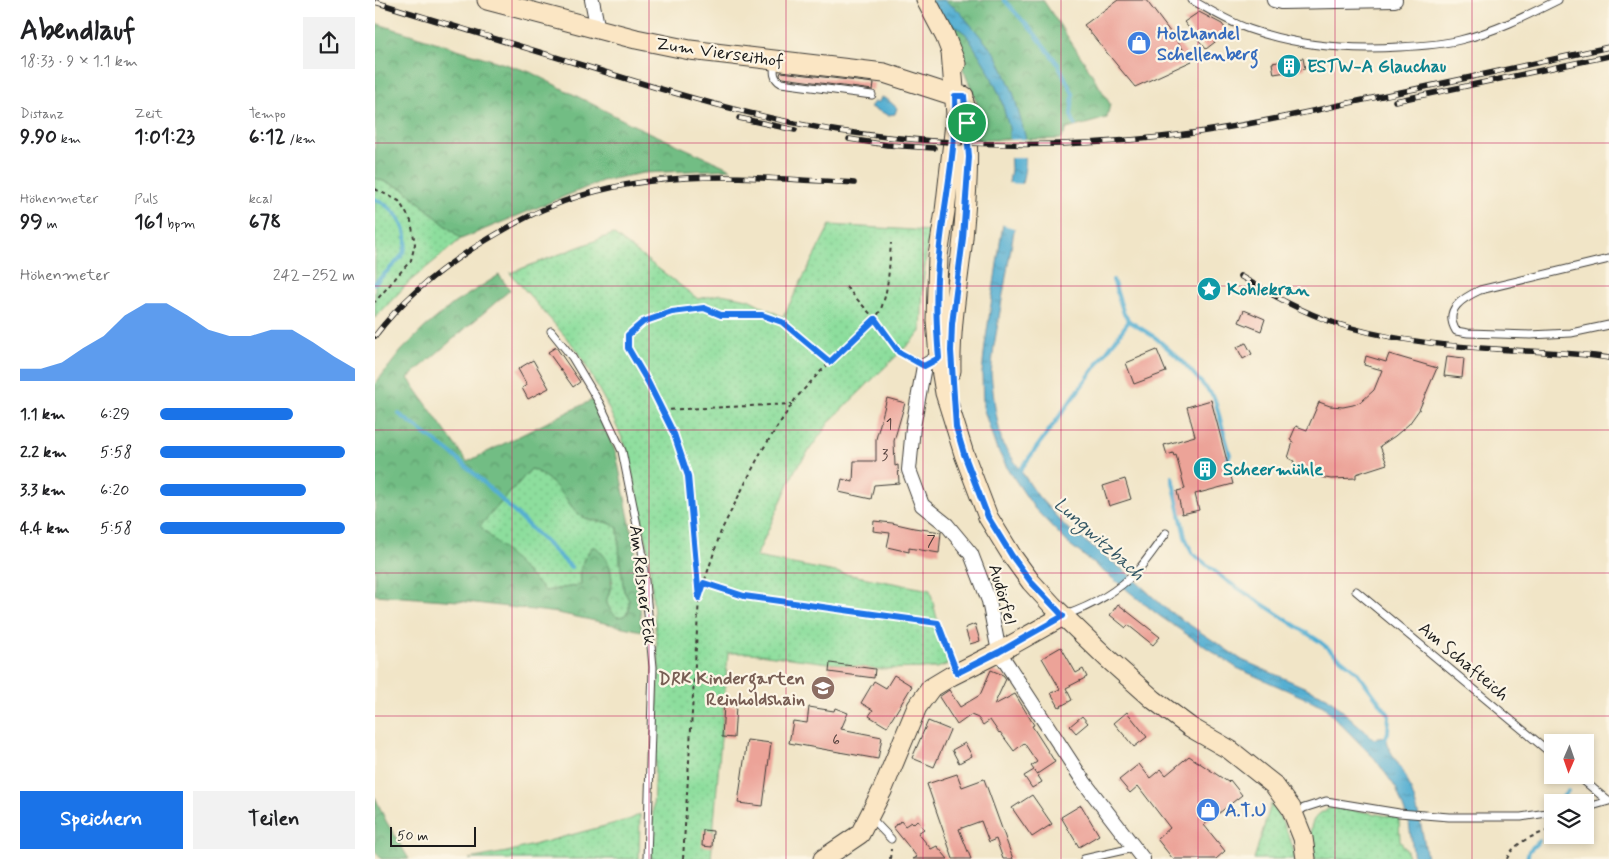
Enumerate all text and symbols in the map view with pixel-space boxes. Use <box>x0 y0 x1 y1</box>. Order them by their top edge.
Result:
text: Abendlauf <box>20 13 135 50</box>
button: share <box>303 17 355 69</box>
place label: Holzhandel Schellenberg <box>1157 22 1259 69</box>
shop icon: Holzhandel Schellenberg <box>1126 30 1152 56</box>
street label: Zum Vierseithof <box>654 32 786 74</box>
text: 18:33 · 9 × 1.1 km <box>20 51 138 72</box>
building icon: ESTW-A Glauchau <box>1276 53 1302 79</box>
place label: ESTW-A Glauchau <box>1307 55 1446 79</box>
pin <box>946 102 988 144</box>
text: Distanz <box>20 105 64 123</box>
text: Zeit <box>134 105 163 123</box>
text: Tempo <box>249 105 286 123</box>
icon: arrive <box>953 109 981 137</box>
text: 9.90 <box>20 123 57 151</box>
text: 1:01:23 <box>134 123 195 151</box>
text: 6:12 <box>249 123 286 151</box>
text: km <box>57 130 81 148</box>
text: /km <box>286 130 316 148</box>
text: Höhenmeter <box>20 190 98 208</box>
text: Puls <box>134 190 158 208</box>
text: kcal <box>249 190 272 208</box>
text: 99 <box>20 208 43 236</box>
text: 161 <box>134 208 164 236</box>
text: 678 <box>249 208 281 236</box>
text: m <box>43 215 58 233</box>
text: bpm <box>164 215 195 233</box>
text: Höhenmeter <box>20 265 110 286</box>
text: 242–252 m <box>273 265 355 286</box>
place icon: Kohlekran <box>1196 276 1222 302</box>
place label: Kohlekran <box>1227 278 1310 302</box>
text: 1.1 km <box>20 404 65 425</box>
text: 6:29 <box>100 404 130 425</box>
house number: 1 <box>886 415 892 435</box>
text: 2.2 km <box>20 442 67 463</box>
text: 5:58 <box>100 442 132 463</box>
house number: 3 <box>882 446 889 466</box>
building icon: Scheermühle <box>1192 456 1218 482</box>
place label: Scheermühle <box>1223 458 1323 482</box>
text: 3.3 km <box>20 480 65 501</box>
text: 6:20 <box>100 480 129 501</box>
water label: Lungwitzbach <box>1047 492 1150 588</box>
text: 4.4 km <box>20 518 70 539</box>
text: 5:58 <box>100 518 132 539</box>
street label: Am Relsner Eck <box>623 524 661 647</box>
house number: 7 <box>926 532 936 552</box>
street label: Audörfel <box>982 561 1022 627</box>
street label: Am Schafteich <box>1413 617 1514 707</box>
place label: DRK Kindergarten Reinholdshain <box>658 667 805 712</box>
school or university icon: DRK Kindergarten Reinholdshain <box>810 675 836 701</box>
house number: 6 <box>832 731 840 751</box>
north arrow <box>1544 734 1594 784</box>
map controls <box>1544 734 1594 844</box>
button: Speichern <box>20 791 183 849</box>
button: Teilen <box>193 791 355 849</box>
button: layers <box>1544 794 1594 844</box>
shop icon: A.T.U <box>1195 797 1221 823</box>
place label: A.T.U <box>1225 799 1266 823</box>
scale bar <box>390 824 476 847</box>
text: 50 m <box>397 827 428 845</box>

